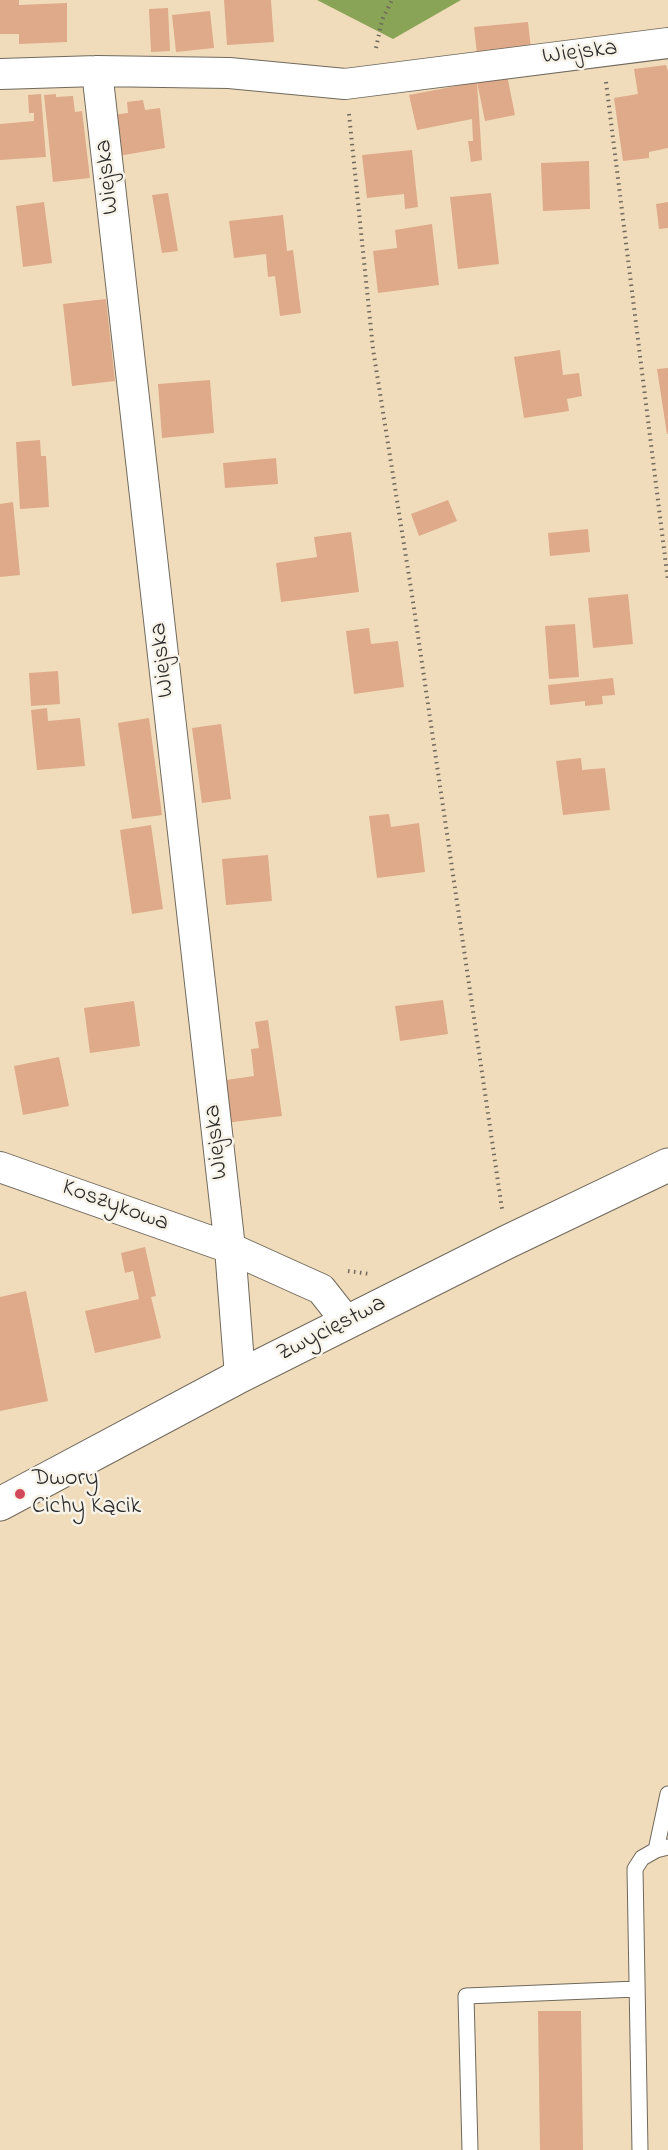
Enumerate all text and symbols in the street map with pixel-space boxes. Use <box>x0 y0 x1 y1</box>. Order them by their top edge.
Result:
street label: Wiejska <box>541 35 619 73</box>
street label: Wiejska <box>91 138 127 216</box>
street label: Wiejska <box>146 621 182 699</box>
street label: Wiejska <box>200 1103 236 1181</box>
street label: Koszykowa <box>58 1174 172 1240</box>
street label: Zwycięstwa <box>273 1290 391 1370</box>
place label: Dwory Cichy Kącik <box>32 1466 141 1522</box>
marker: Dwory Cichy Kącik <box>13 1487 27 1501</box>

